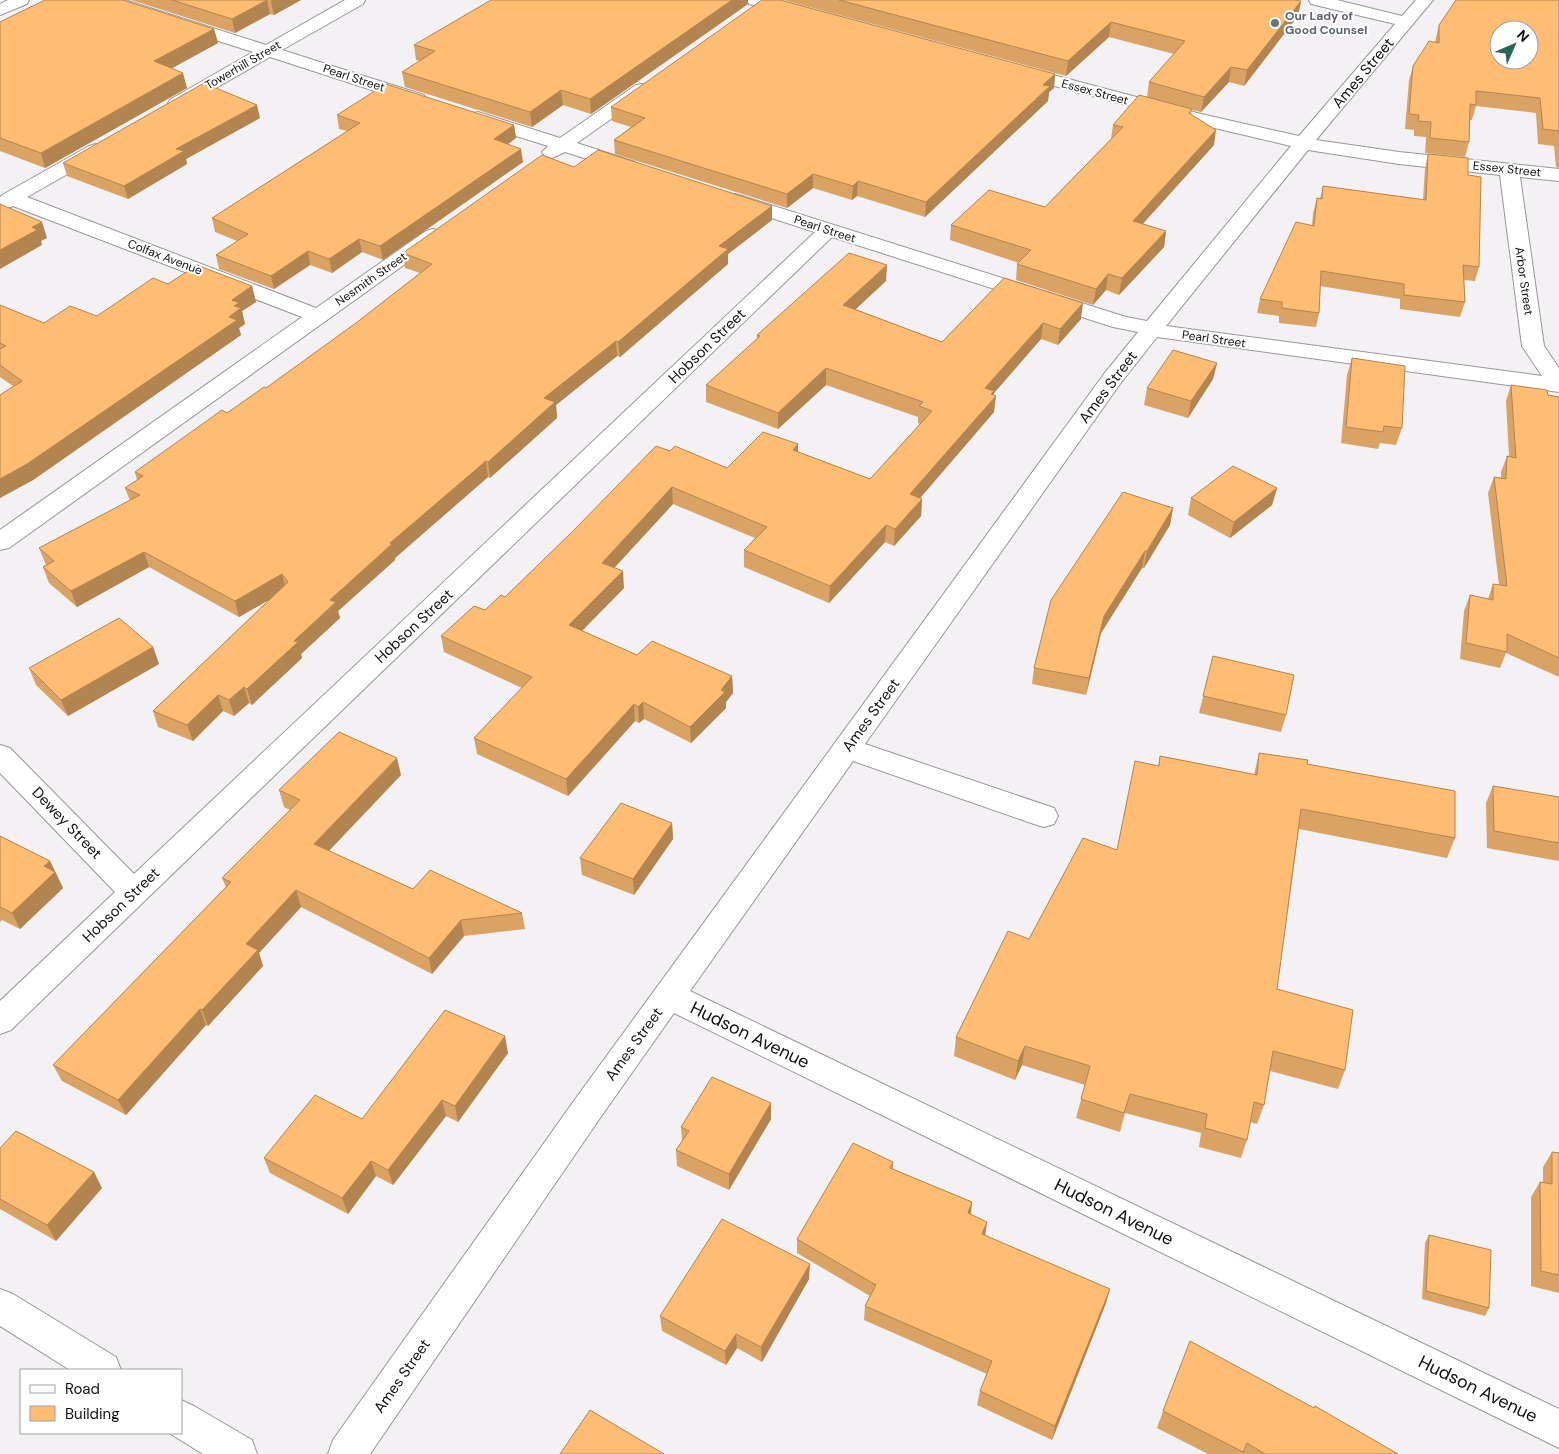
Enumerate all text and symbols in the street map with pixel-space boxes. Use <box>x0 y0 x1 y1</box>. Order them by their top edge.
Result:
place label: Our Lady of Good Counsel <box>1285 8 1367 38</box>
marker: Our Lady of Good Counsel <box>1269 17 1281 29</box>
north arrow <box>1489 20 1539 70</box>
text: N <box>1513 26 1533 46</box>
street label: Ames Street <box>1328 34 1398 112</box>
street label: Towerhill Street <box>202 37 284 93</box>
street label: Pearl Street <box>321 60 387 96</box>
street label: Essex Street <box>1060 75 1130 109</box>
street label: Essex Street <box>1472 157 1542 181</box>
street label: Pearl Street <box>792 211 858 247</box>
street label: Colfax Avenue <box>125 235 205 279</box>
street label: Arbor Street <box>1511 246 1537 316</box>
street label: Nesmith Street <box>332 248 410 310</box>
street label: Hobson Street <box>664 304 750 388</box>
street label: Pearl Street <box>1181 327 1247 351</box>
street label: Ames Street <box>1074 347 1142 427</box>
street label: Hobson Street <box>371 584 457 667</box>
street label: Ames Street <box>838 674 904 756</box>
street label: Dewey Street <box>28 783 106 863</box>
street label: Hobson Street <box>78 863 164 947</box>
street label: Hudson Avenue <box>686 996 814 1074</box>
street label: Ames Street <box>601 1003 667 1085</box>
street label: Hudson Avenue <box>1050 1173 1178 1251</box>
street label: Ames Street <box>369 1335 435 1417</box>
street label: Hudson Avenue <box>1414 1350 1542 1428</box>
legend <box>20 1369 182 1434</box>
text: Road <box>65 1379 100 1399</box>
text: Building <box>65 1404 120 1424</box>

